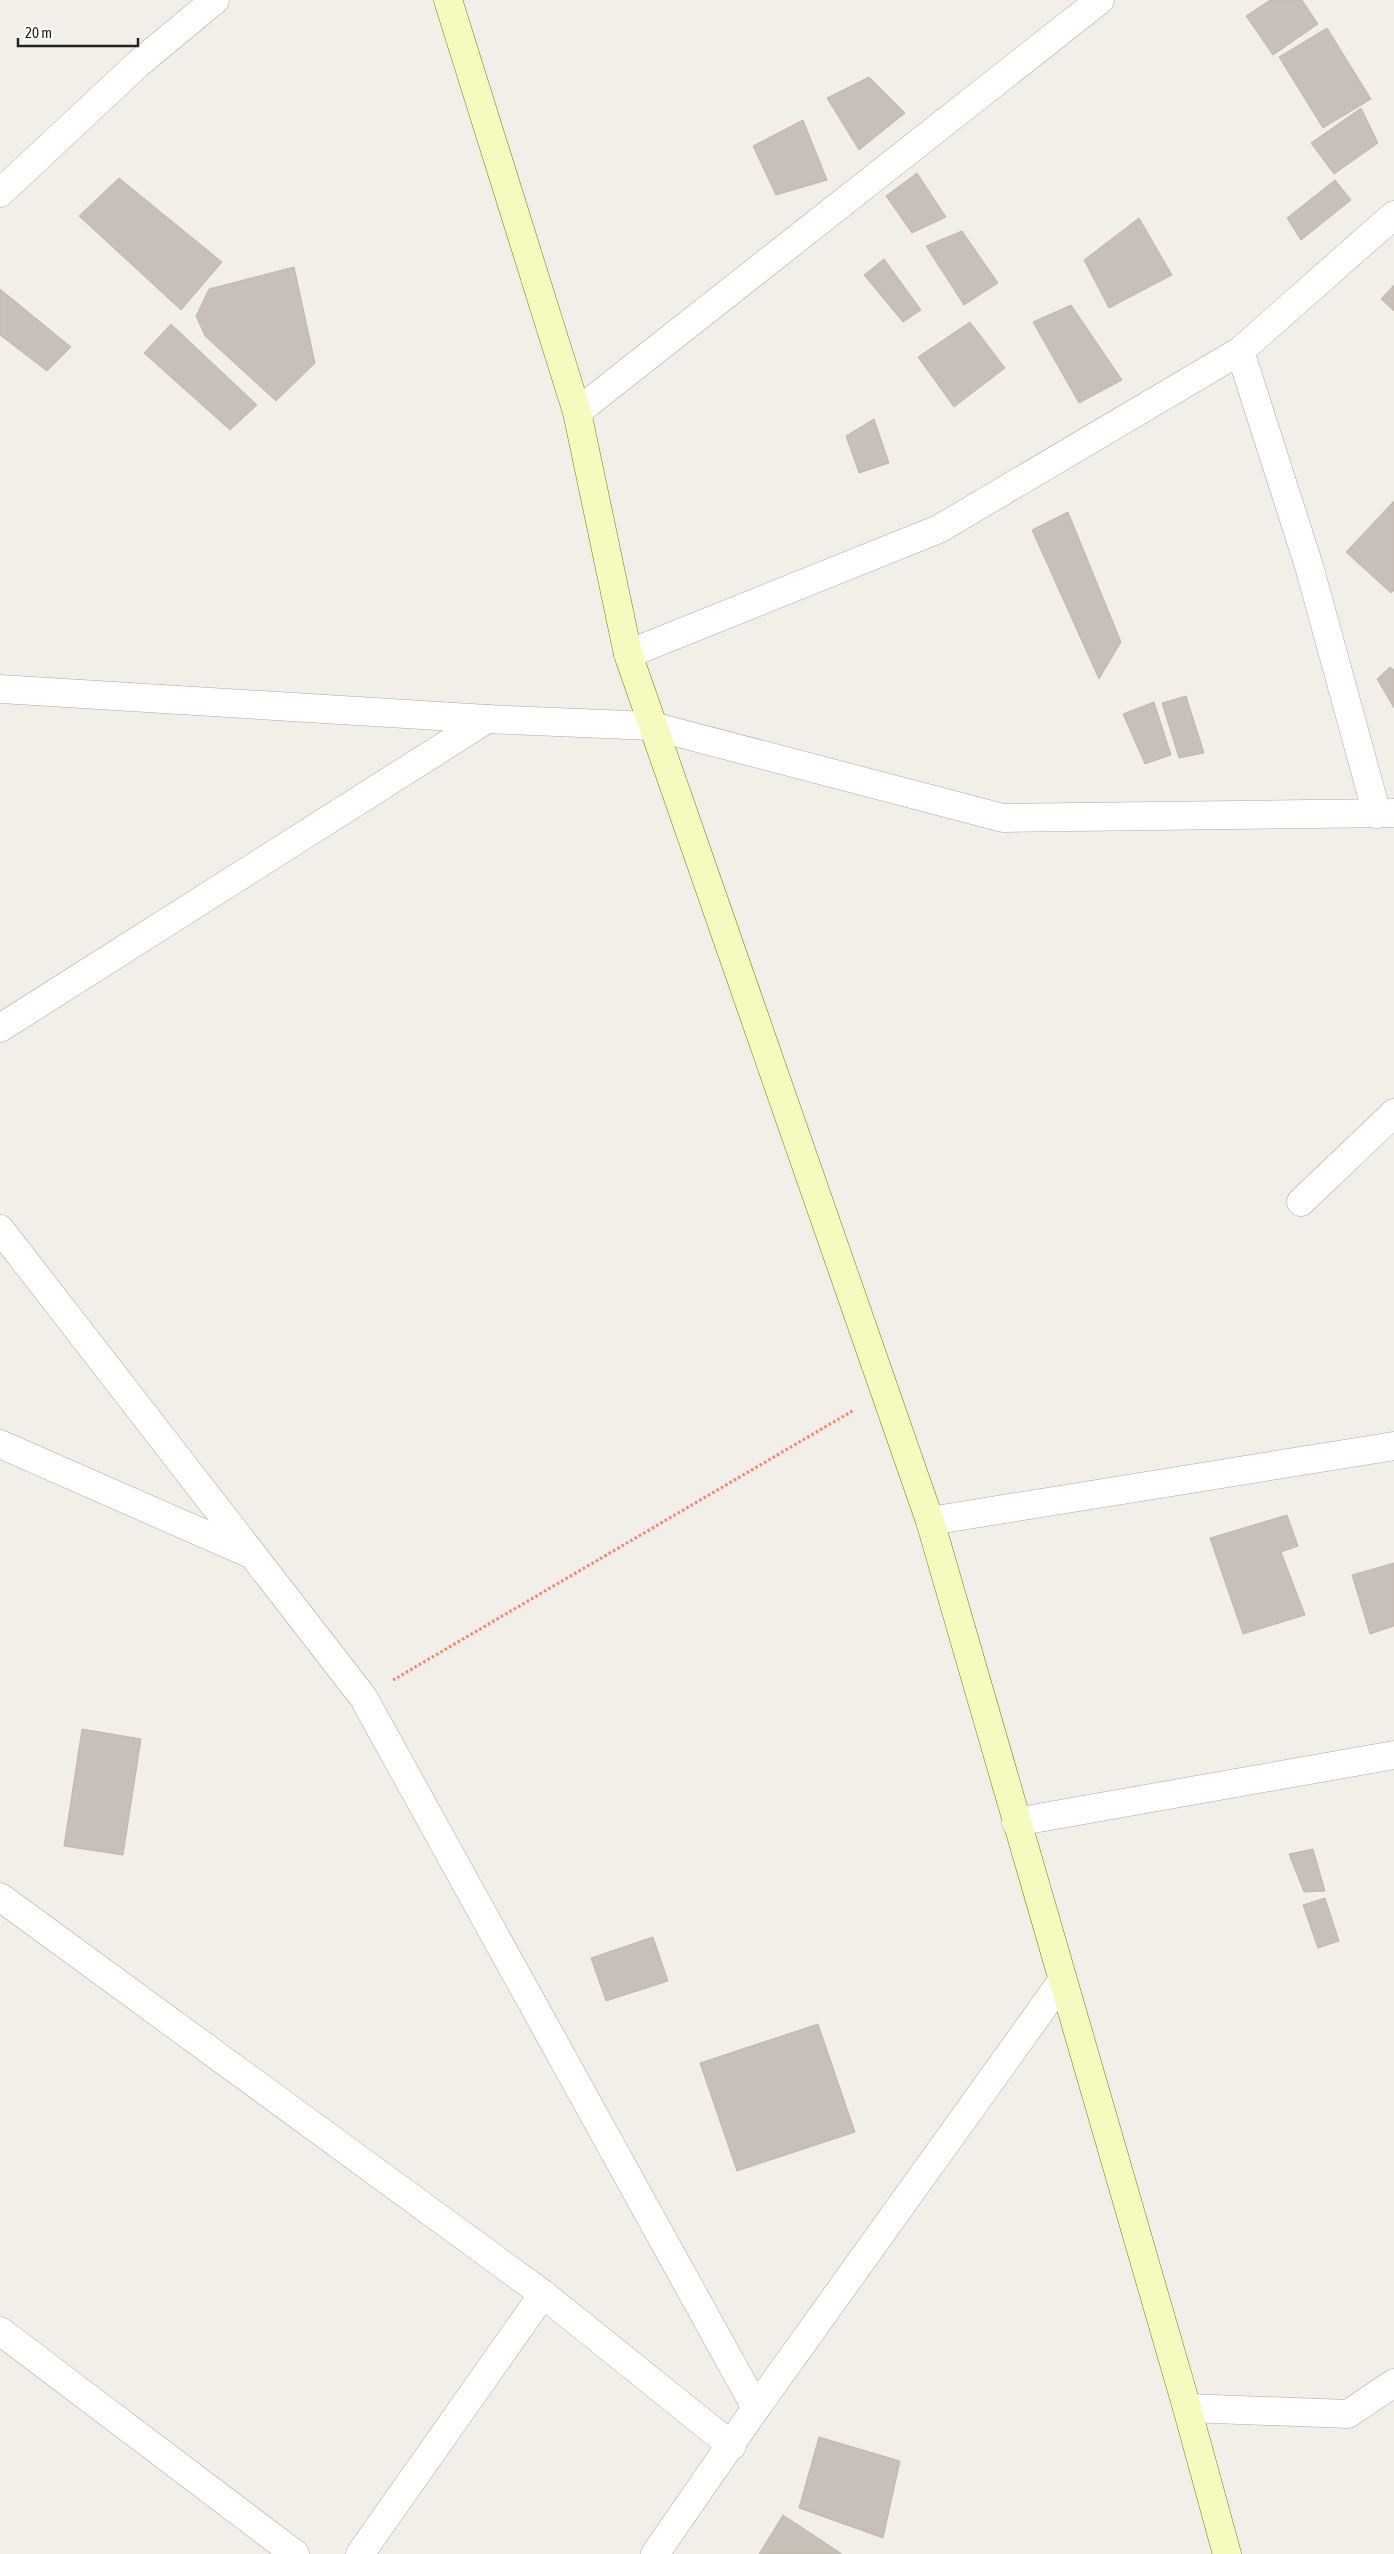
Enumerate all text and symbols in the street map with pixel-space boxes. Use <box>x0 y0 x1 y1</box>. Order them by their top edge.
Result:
scale bar <box>18 15 138 47</box>
text: 20 m <box>25 24 52 41</box>

